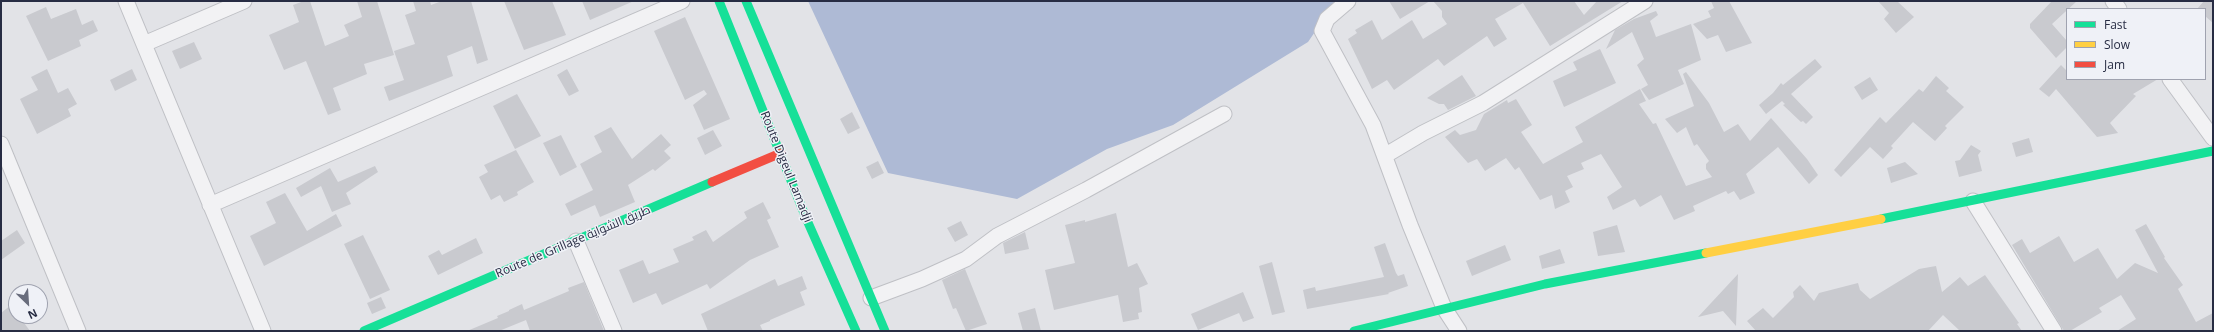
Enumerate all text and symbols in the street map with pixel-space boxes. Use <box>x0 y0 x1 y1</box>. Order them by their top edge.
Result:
legend <box>2066 8 2206 80</box>
text: Fast <box>2104 16 2127 33</box>
text: Slow <box>2104 36 2130 53</box>
text: Jam <box>2104 56 2125 73</box>
street label: Route Digeul Lamadji <box>757 109 815 225</box>
street label: Route de Grillage طريق الشواية <box>493 203 653 281</box>
north arrow <box>8 284 48 324</box>
text: N <box>26 306 40 323</box>

